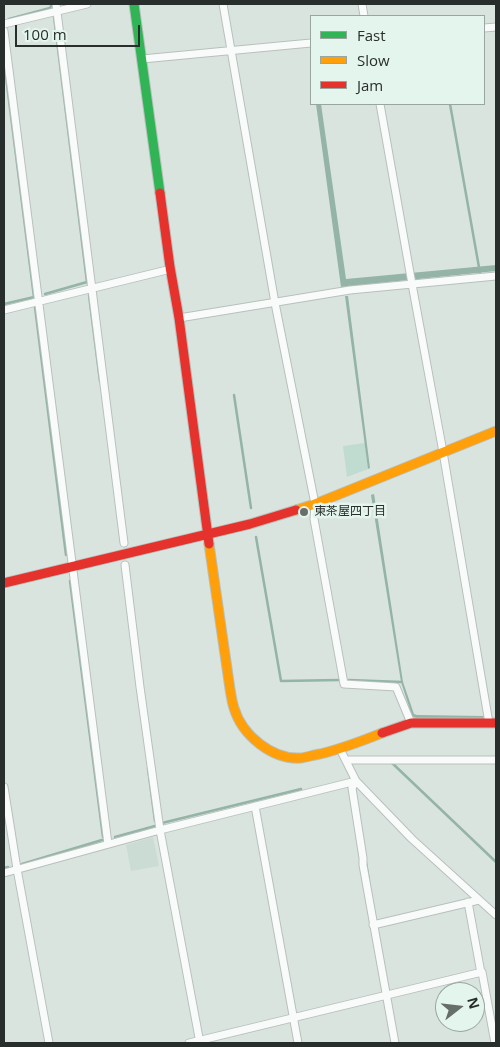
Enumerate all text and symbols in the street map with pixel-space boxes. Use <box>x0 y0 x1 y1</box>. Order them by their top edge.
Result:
scale bar <box>18 15 142 47</box>
legend <box>310 15 485 105</box>
text: 100 m <box>23 24 67 44</box>
text: Fast <box>357 25 386 45</box>
text: Slow <box>357 50 390 70</box>
text: Jam <box>357 75 383 95</box>
place label: 東茶屋四丁目 <box>314 505 386 519</box>
marker: 東茶屋四丁目 <box>298 506 310 518</box>
north arrow <box>435 982 485 1032</box>
text: N <box>463 995 485 1011</box>

